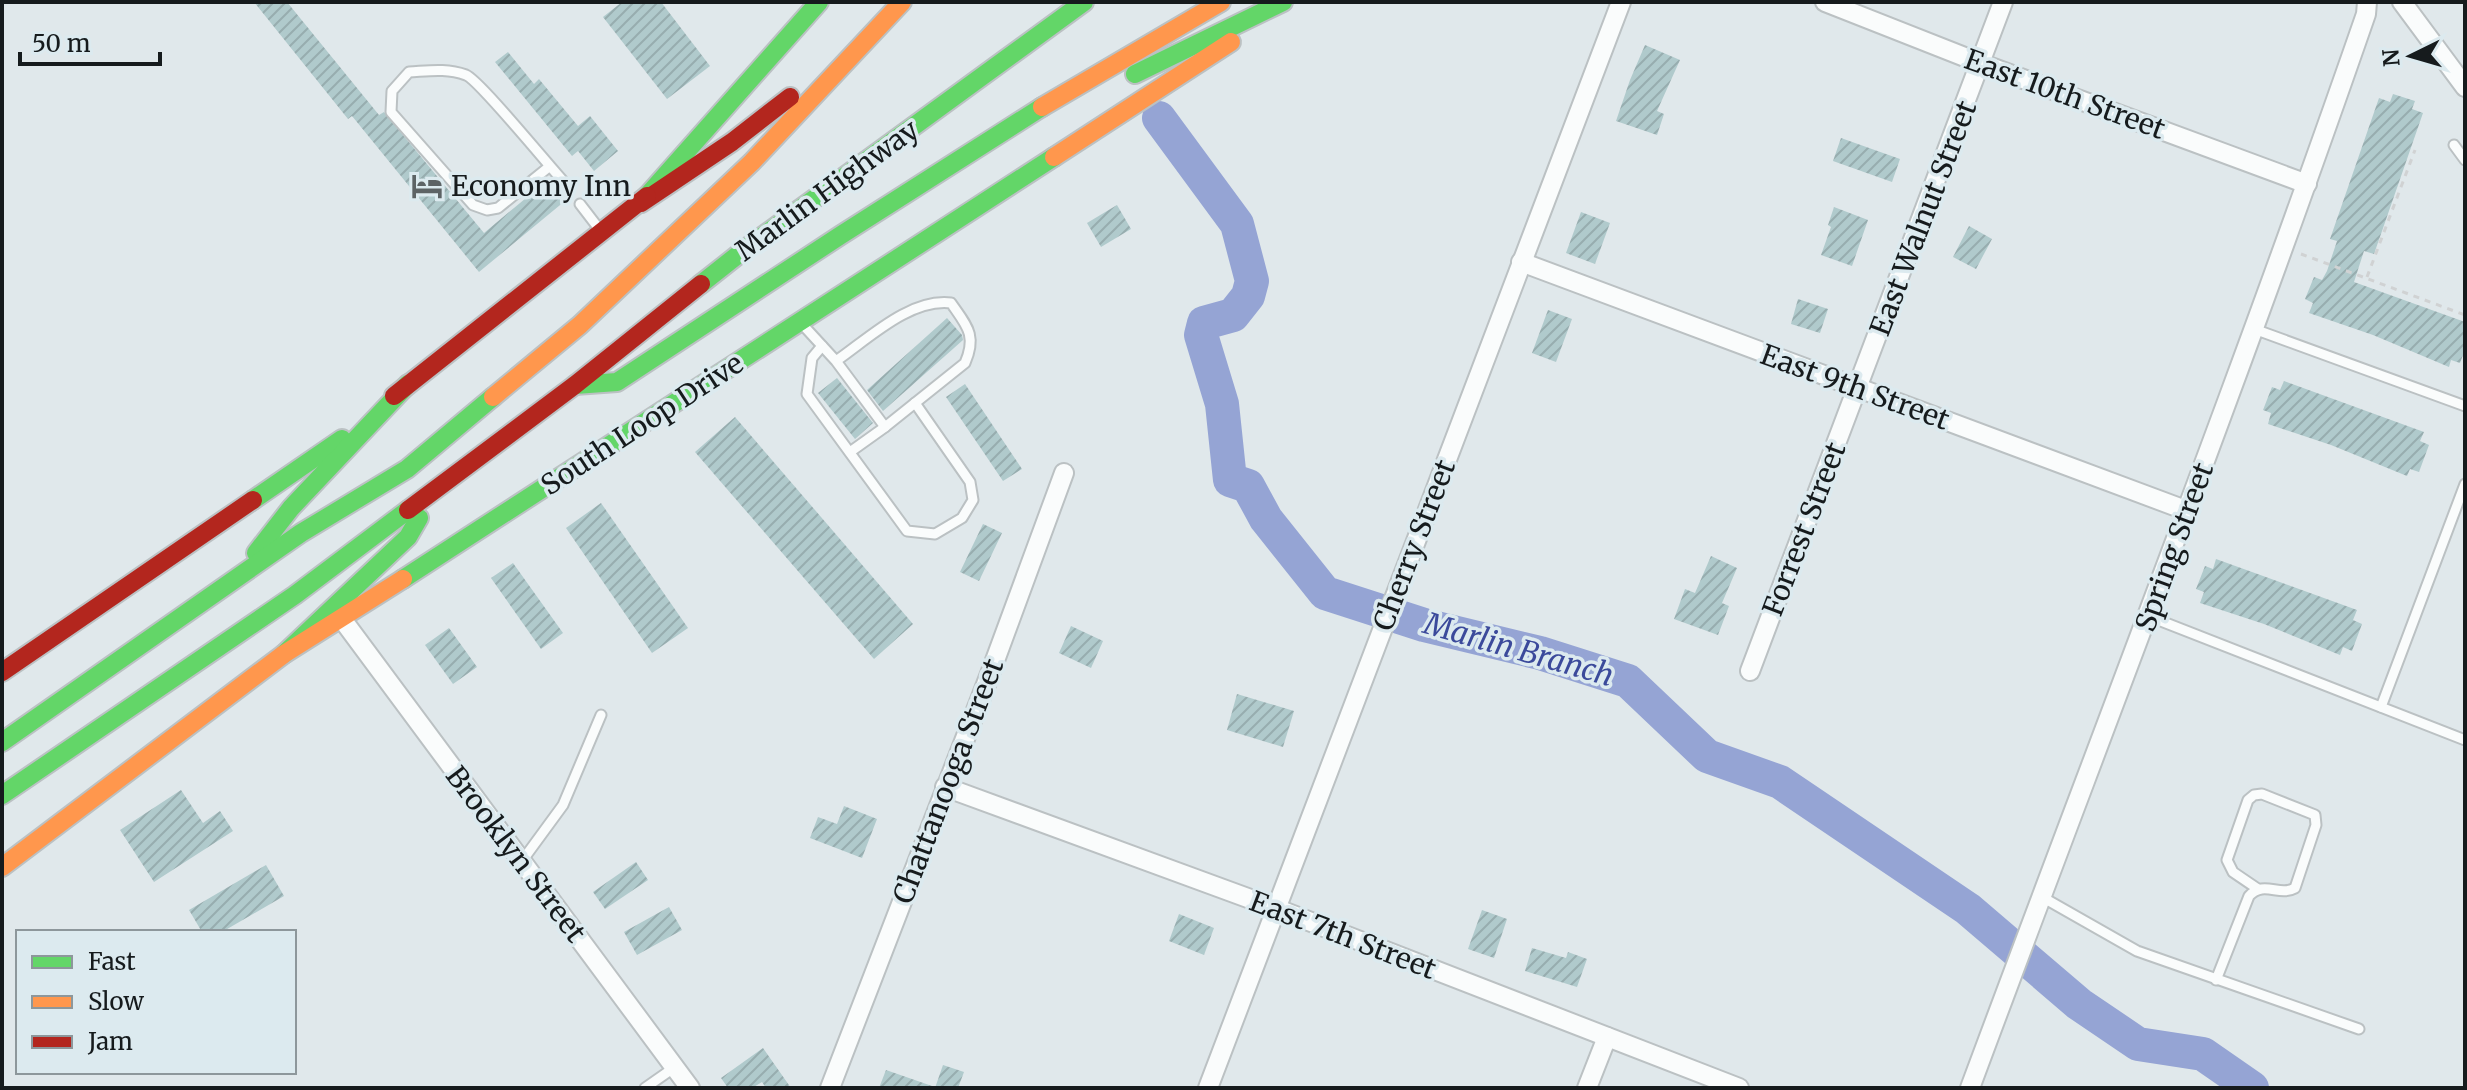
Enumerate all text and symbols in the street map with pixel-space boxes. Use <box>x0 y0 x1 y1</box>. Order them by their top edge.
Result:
scale bar <box>20 16 160 66</box>
north arrow <box>2371 16 2451 96</box>
text: 50 m <box>32 28 91 59</box>
street label: East 10th Street <box>1960 41 2170 147</box>
text: N <box>2376 47 2406 68</box>
street label: East Walnut Street <box>1862 95 1984 341</box>
street label: Marlin Highway <box>728 111 926 269</box>
place label: Economy Inn <box>451 168 631 204</box>
hotel icon: Economy Inn <box>410 169 444 203</box>
street label: East 9th Street <box>1756 336 1954 438</box>
street label: South Loop Drive <box>534 345 750 503</box>
street label: Forrest Street <box>1754 437 1854 621</box>
street label: Cherry Street <box>1365 454 1463 636</box>
street label: Spring Street <box>2127 458 2221 636</box>
water label: Marlin Branch <box>1418 603 1618 694</box>
street label: Chattanooga Street <box>885 653 1011 909</box>
street label: Brooklyn Street <box>438 759 594 949</box>
street label: East 7th Street <box>1245 883 1441 987</box>
legend <box>16 930 296 1074</box>
text: Fast <box>88 946 136 977</box>
text: Slow <box>88 986 144 1017</box>
text: Jam <box>87 1026 133 1057</box>

